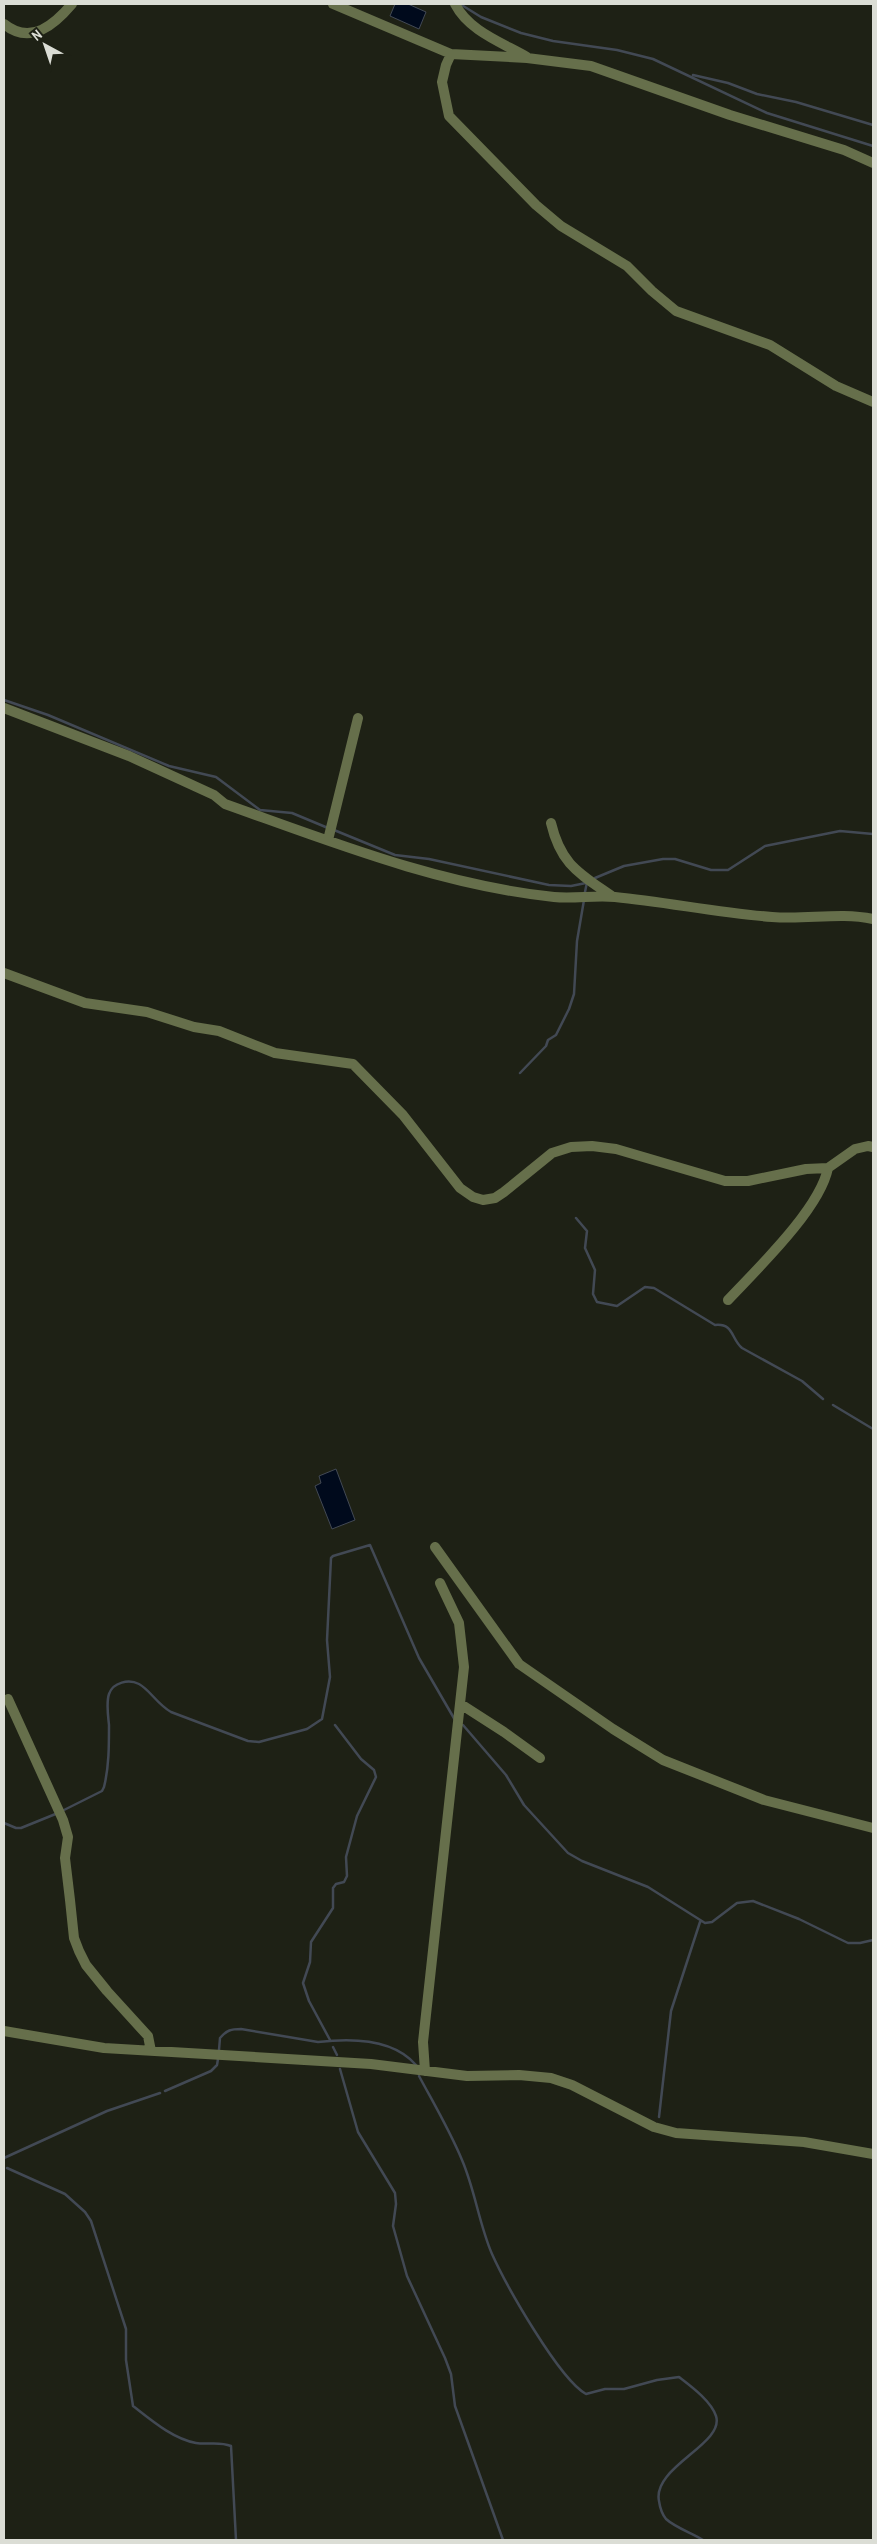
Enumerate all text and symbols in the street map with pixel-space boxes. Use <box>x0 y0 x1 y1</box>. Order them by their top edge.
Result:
north arrow <box>20 20 70 70</box>
text: N <box>28 25 46 45</box>

